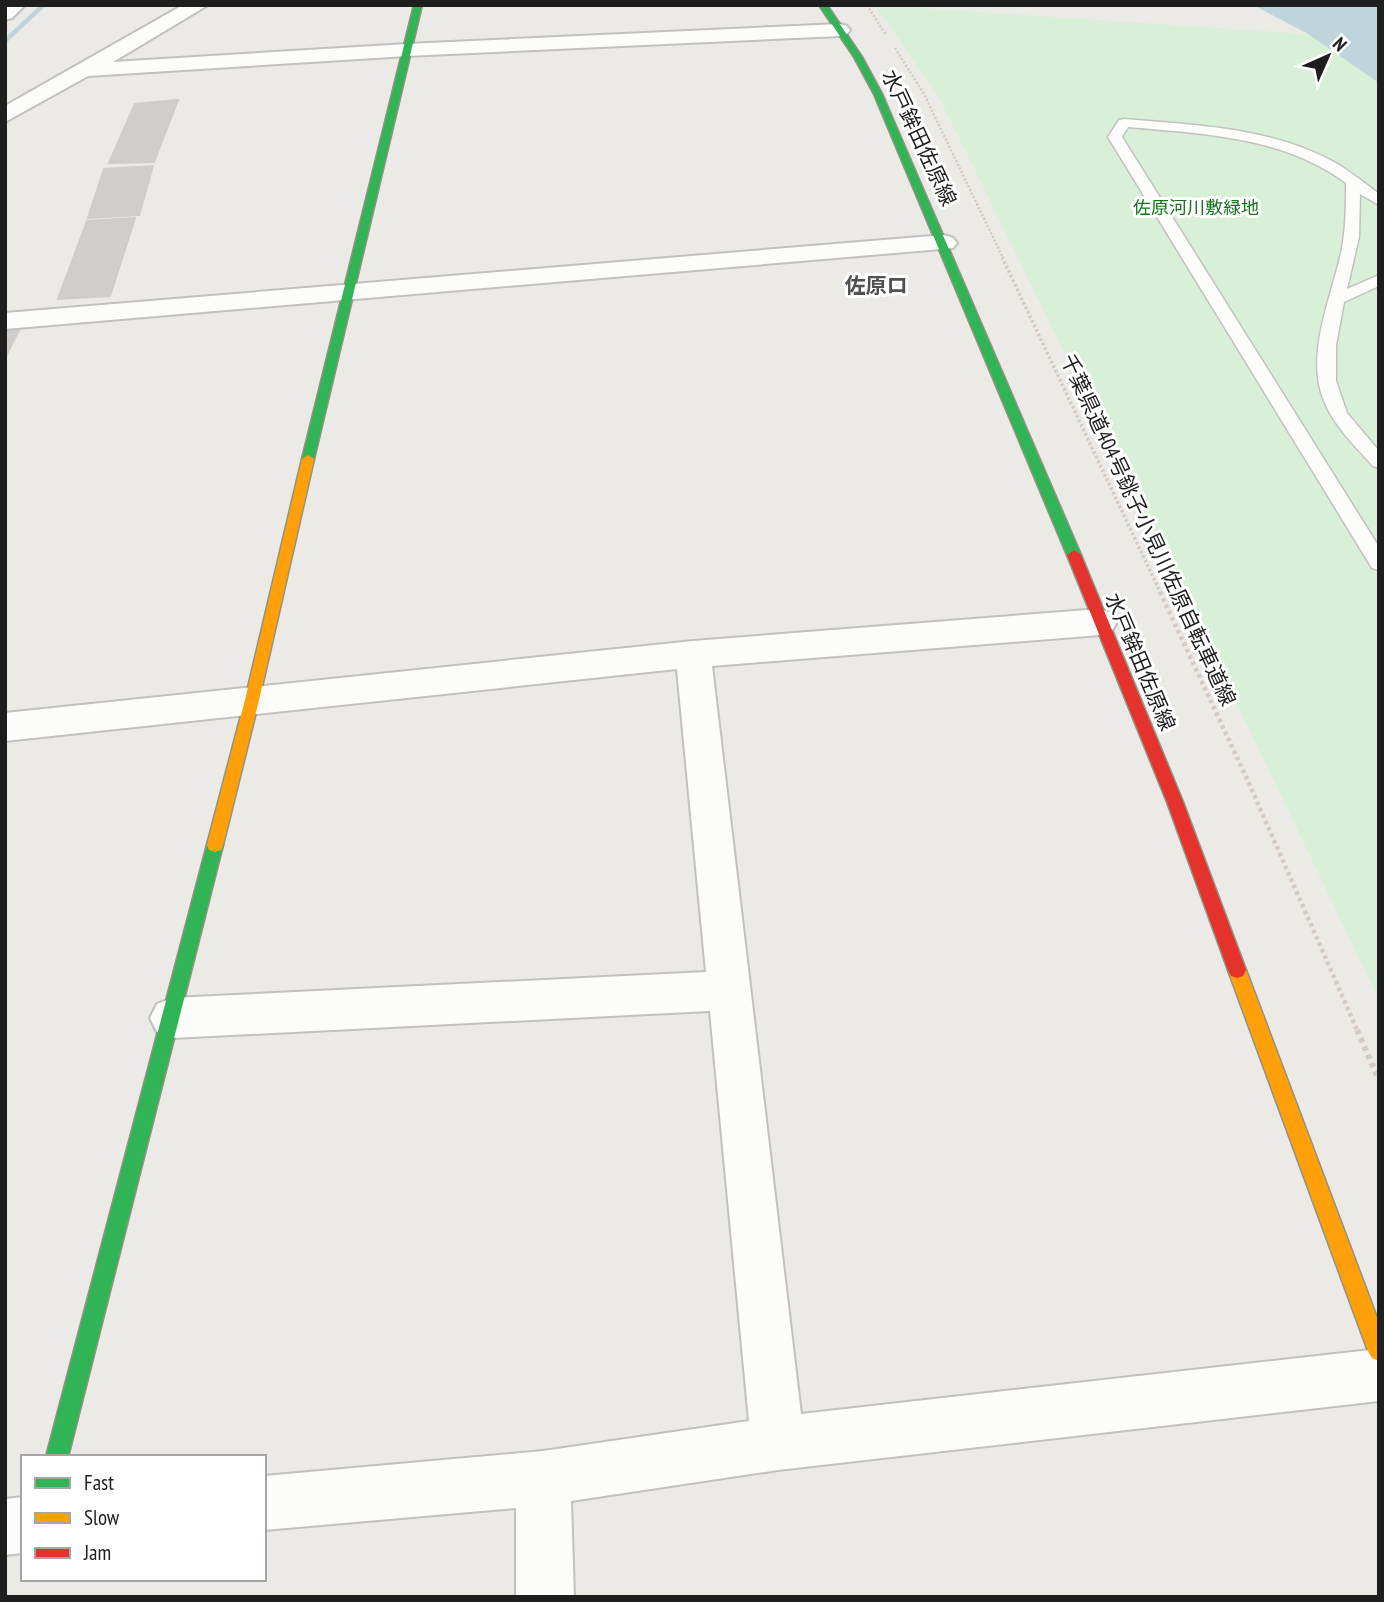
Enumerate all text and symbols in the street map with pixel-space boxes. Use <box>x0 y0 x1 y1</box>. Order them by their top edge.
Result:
north arrow <box>1293 21 1363 91</box>
text: N <box>1328 32 1352 56</box>
street label: 水戸鉾田佐原線 <box>876 65 963 210</box>
park label: 佐原河川敷緑地 <box>1133 196 1259 219</box>
district label: 佐原ロ <box>845 272 908 299</box>
street label: 千葉県道404号銚子小見川佐原自転車道線 <box>1055 349 1242 710</box>
street label: 水戸鉾田佐原線 <box>1099 589 1182 735</box>
legend <box>21 1455 266 1581</box>
text: Fast <box>84 1469 114 1496</box>
text: Slow <box>84 1504 120 1531</box>
text: Jam <box>83 1539 111 1566</box>

